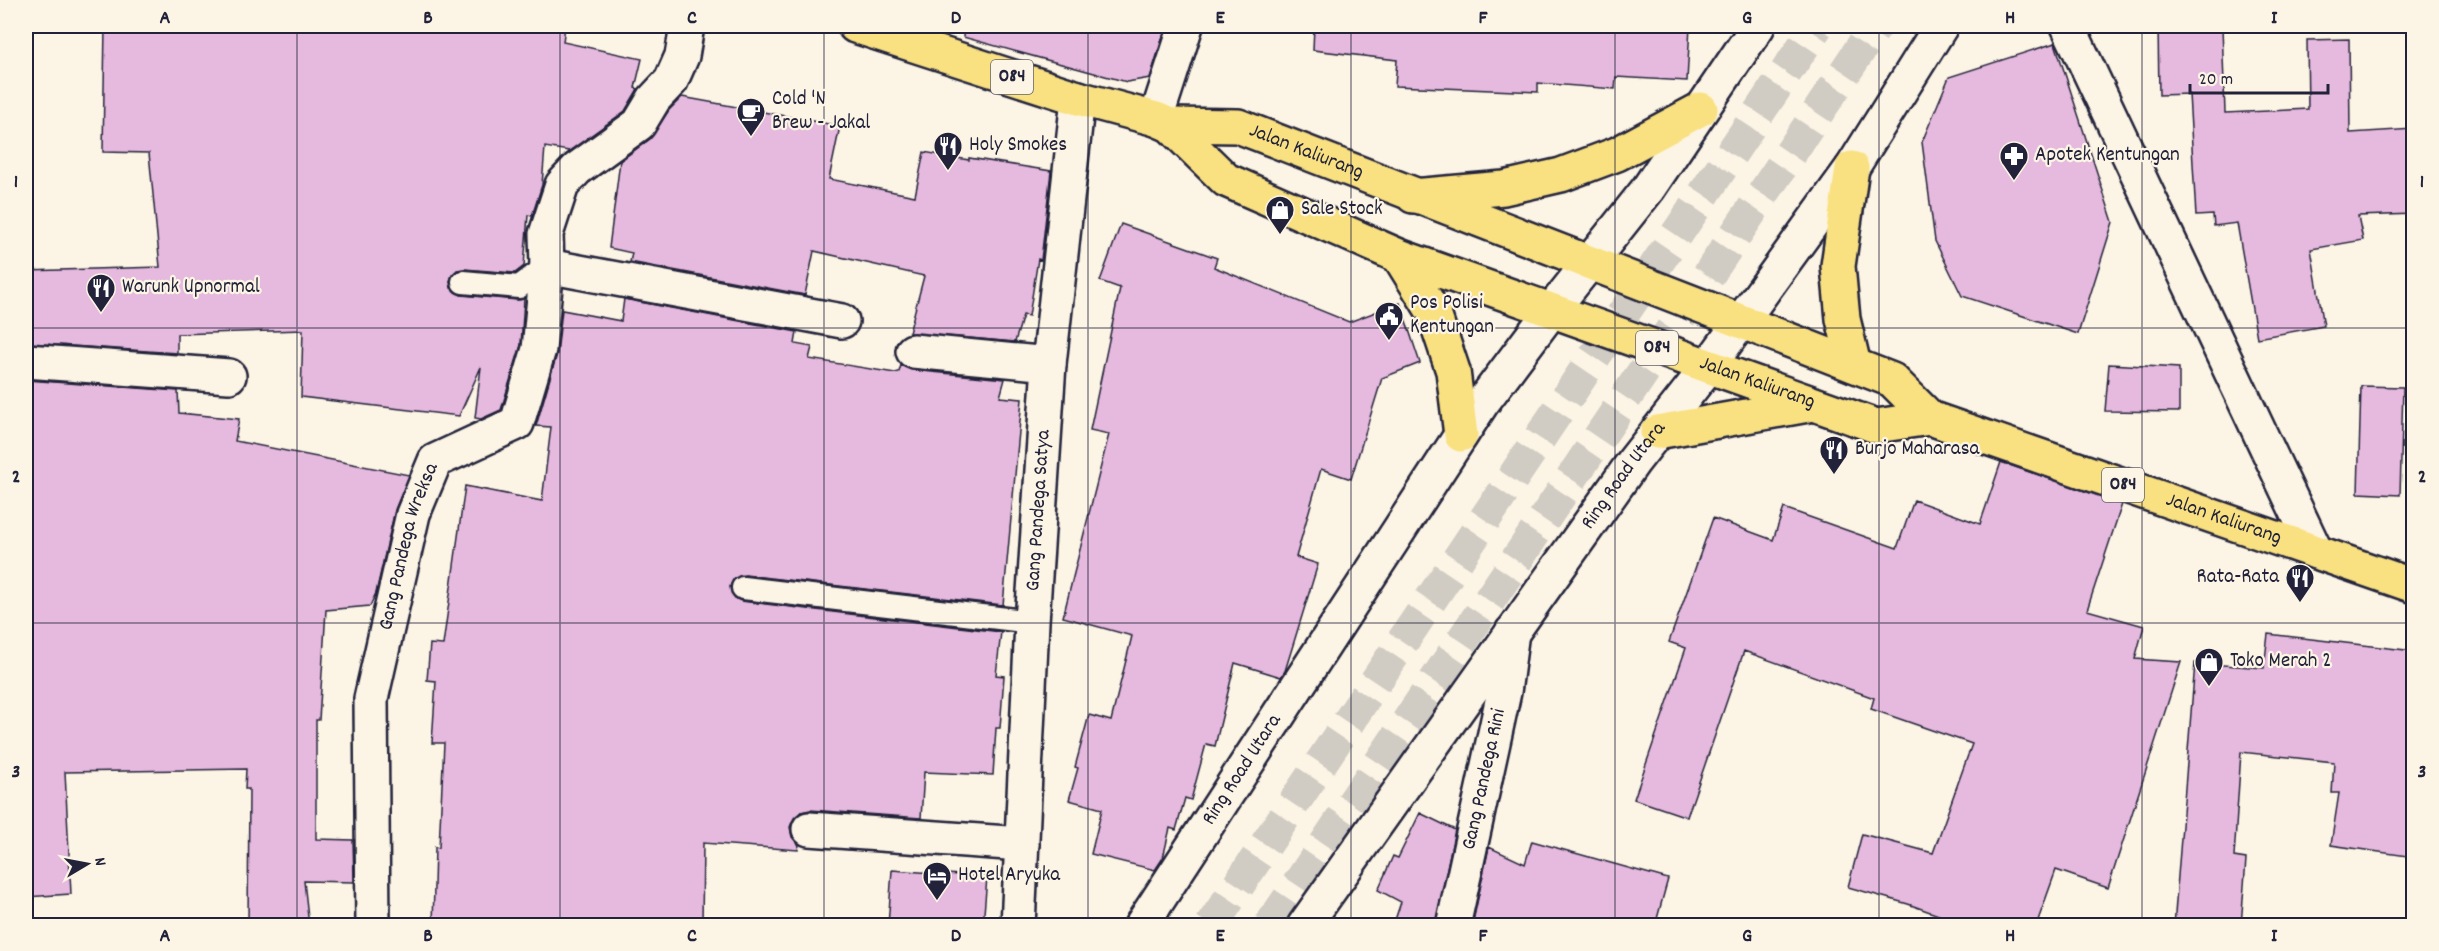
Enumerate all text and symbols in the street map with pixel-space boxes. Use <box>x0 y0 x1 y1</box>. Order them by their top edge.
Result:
text: A <box>160 5 171 33</box>
text: B <box>423 5 433 33</box>
text: C <box>687 5 697 33</box>
text: D <box>951 5 962 33</box>
text: E <box>1215 5 1225 33</box>
text: F <box>1479 5 1489 33</box>
text: G <box>1742 5 1752 33</box>
text: H <box>2005 5 2015 33</box>
text: I <box>2271 5 2278 33</box>
scale bar <box>2190 57 2328 95</box>
road number: 084 <box>991 60 1033 94</box>
text: 20 m <box>2199 68 2233 93</box>
place label: Cold 'N Brew - Jakal <box>772 85 870 139</box>
cafe icon: Cold 'N Brew - Jakal <box>735 96 767 138</box>
street label: Jalan Kaliurang <box>1244 117 1368 188</box>
restaurant icon: Holy Smokes <box>932 130 964 172</box>
place label: Holy Smokes <box>969 131 1067 161</box>
pharmacy icon: Apotek Kentungan <box>1998 140 2030 182</box>
place label: Apotek Kentungan <box>2035 141 2180 171</box>
text: 1 <box>14 169 18 197</box>
text: 1 <box>2420 169 2424 197</box>
shop icon: Sale Stock <box>1264 194 1296 236</box>
place label: Sale Stock <box>1301 195 1383 225</box>
restaurant icon: Warunk Upnormal <box>85 272 117 314</box>
place label: Warunk Upnormal <box>122 273 260 303</box>
place label: Pos Polisi Kentungan <box>1410 289 1494 343</box>
public building icon: Pos Polisi Kentungan <box>1373 300 1405 342</box>
road number: 084 <box>1636 331 1678 365</box>
street label: Jalan Kaliurang <box>1695 349 1819 418</box>
street label: Ring Road Utara <box>1574 415 1675 536</box>
street label: Gang Pandega Satya <box>1019 428 1060 592</box>
restaurant icon: Burjo Maharasa <box>1818 434 1850 476</box>
place label: Burjo Maharasa <box>1855 435 1981 465</box>
street label: Gang Pandega Wreksa <box>372 458 448 633</box>
text: 2 <box>12 464 20 492</box>
text: 2 <box>2418 464 2426 492</box>
road number: 084 <box>2102 468 2144 502</box>
street label: Jalan Kaliurang <box>2161 486 2286 554</box>
restaurant icon: Rata-Rata <box>2284 562 2316 604</box>
place label: Rata-Rata <box>2196 563 2280 593</box>
shop icon: Toko Merah 2 <box>2193 646 2225 688</box>
place label: Toko Merah 2 <box>2230 647 2331 677</box>
street label: Gang Pandega Rini <box>1455 706 1515 853</box>
street label: Ring Road Utara <box>1195 708 1291 832</box>
text: 3 <box>12 759 20 787</box>
text: 3 <box>2418 759 2426 787</box>
north arrow <box>57 834 117 894</box>
text: N <box>87 856 111 868</box>
hotel icon: Hotel Aryuka <box>921 860 953 902</box>
place label: Hotel Aryuka <box>958 861 1061 891</box>
text: A <box>160 923 171 951</box>
text: B <box>423 923 433 951</box>
text: C <box>687 923 697 951</box>
text: D <box>951 923 962 951</box>
text: E <box>1215 923 1225 951</box>
text: F <box>1479 923 1489 951</box>
text: G <box>1742 923 1752 951</box>
text: H <box>2005 923 2015 951</box>
text: I <box>2271 923 2278 951</box>

